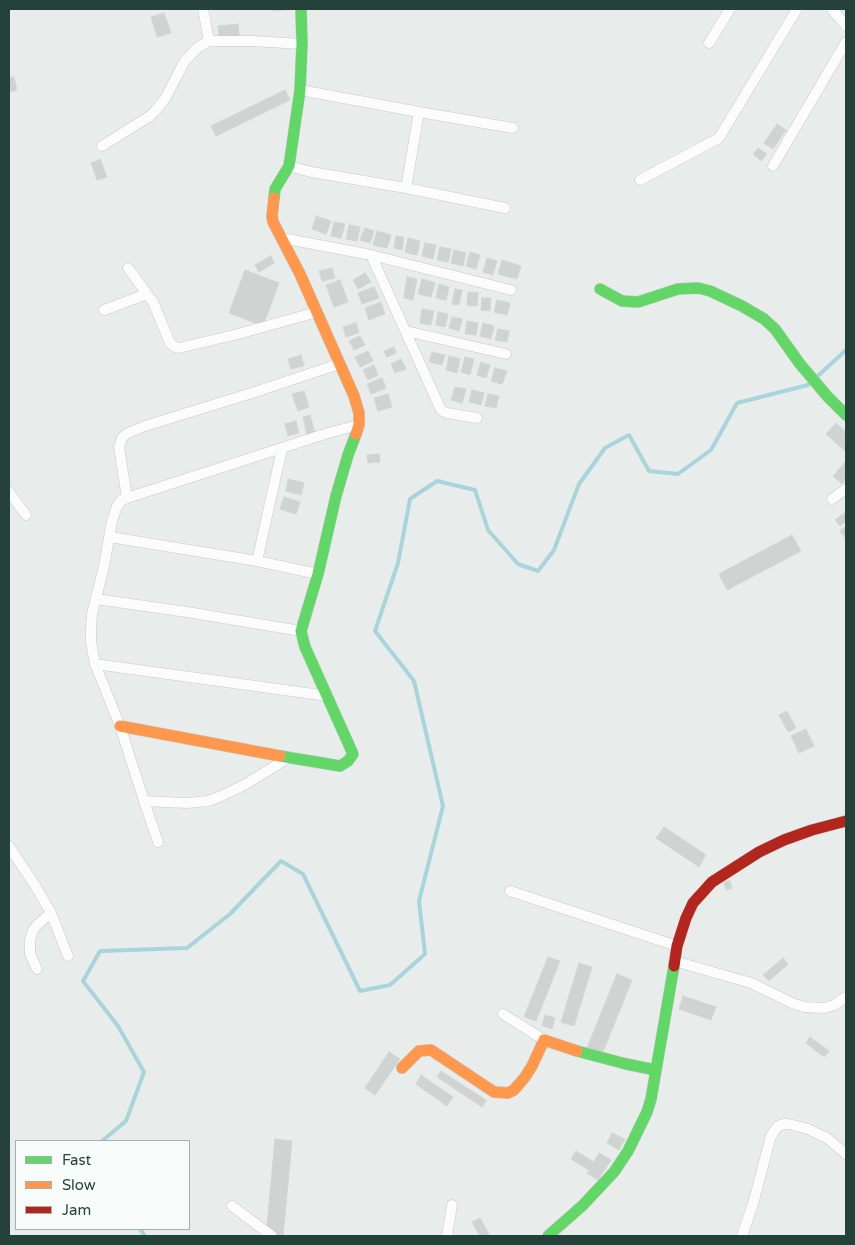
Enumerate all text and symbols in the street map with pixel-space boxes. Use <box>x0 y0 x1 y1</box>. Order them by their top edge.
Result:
legend <box>15 1140 190 1230</box>
text: Fast <box>62 1151 91 1169</box>
text: Slow <box>62 1176 96 1194</box>
text: Jam <box>62 1201 91 1219</box>

